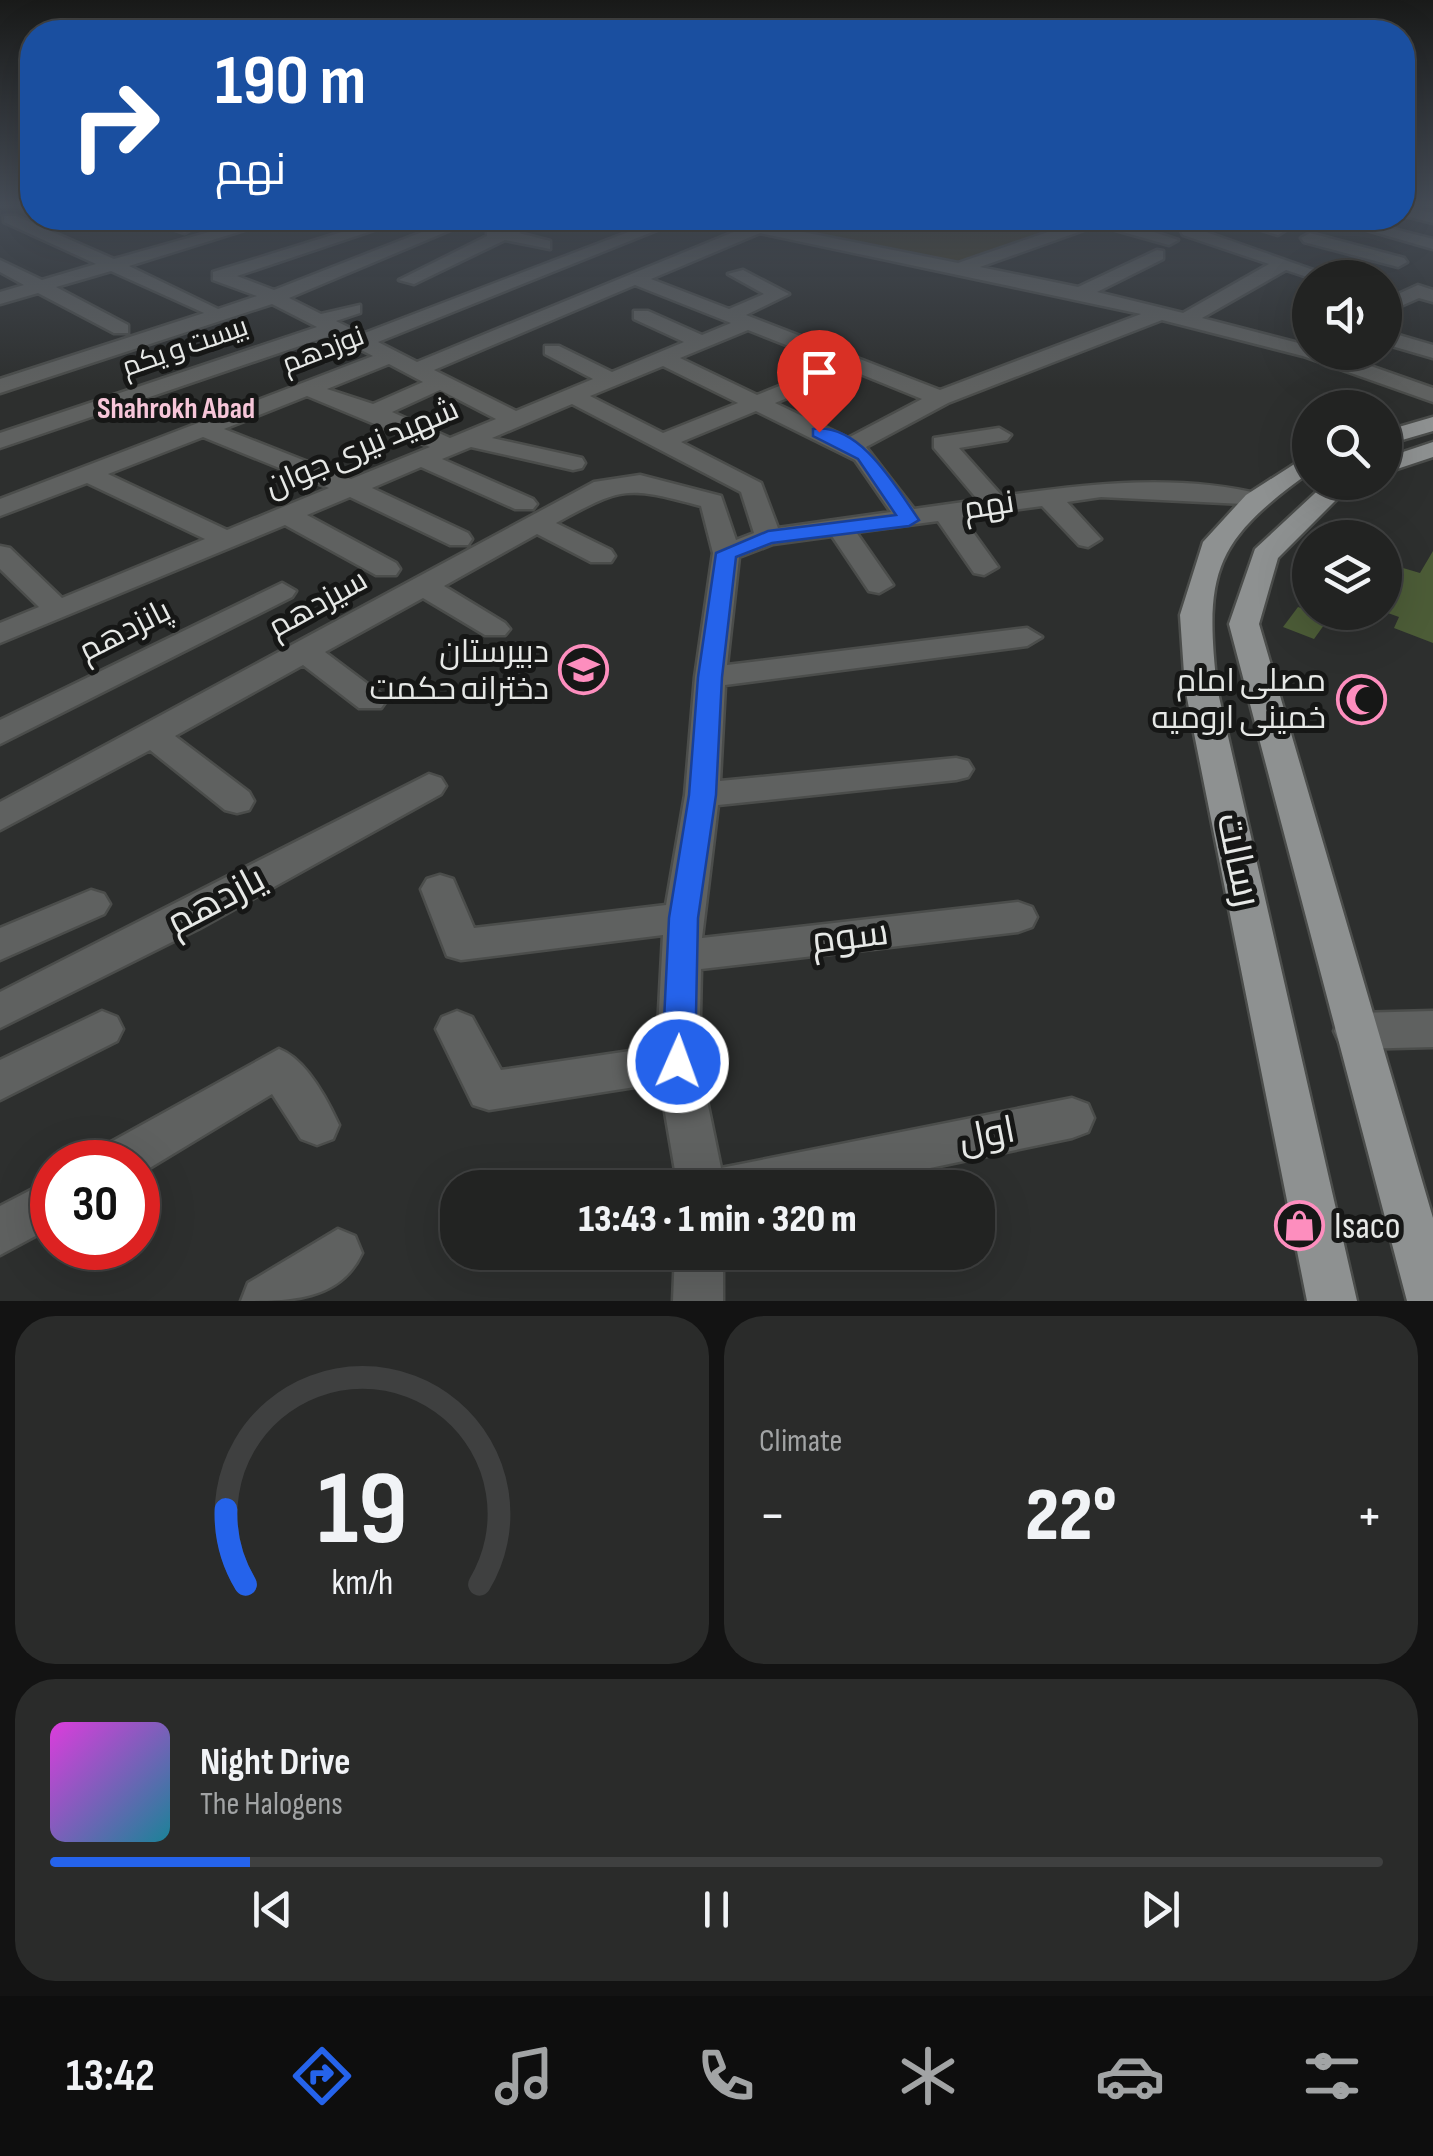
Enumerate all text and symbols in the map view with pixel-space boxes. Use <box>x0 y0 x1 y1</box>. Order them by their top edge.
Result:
text: 190 m <box>215 40 366 124</box>
icon: right <box>50 60 180 190</box>
text: نهم <box>215 143 286 198</box>
map controls <box>1292 260 1402 630</box>
button: sound <box>1292 260 1402 370</box>
street label: بیست و یکم <box>118 310 253 386</box>
street label: نوزدهم <box>277 319 369 383</box>
pin <box>777 330 862 433</box>
icon: arrive <box>792 345 847 400</box>
street label: شهید نیری جوان <box>259 390 465 506</box>
button: search <box>1292 390 1402 500</box>
district label: Shahrokh Abad <box>97 391 255 427</box>
street label: نهم <box>961 483 1017 530</box>
button: layers <box>1292 520 1402 630</box>
street label: سیزدهم <box>262 561 375 648</box>
street label: پانزدهم <box>72 591 178 672</box>
place label: دبیرستان دخترانه حکمت <box>369 633 549 709</box>
school or university icon: دبیرستان دخترانه حکمت <box>558 644 610 696</box>
place label: مصلی امام خمینی ارومیه <box>1152 662 1326 738</box>
mosque icon: مصلی امام خمینی ارومیه <box>1335 673 1387 725</box>
street label: رسالت <box>1206 809 1270 911</box>
street label: یازدهم <box>159 856 274 947</box>
street label: سوم <box>809 910 891 966</box>
position arrow <box>626 1010 730 1114</box>
street label: اول <box>955 1108 1019 1162</box>
speed limit sign: 30 <box>30 1140 160 1270</box>
text: 13:43 · 1 min · 320 m <box>579 1197 857 1242</box>
shop icon: Isaco <box>1273 1200 1325 1252</box>
place label: Isaco <box>1334 1204 1401 1249</box>
text: Climate <box>759 1422 842 1461</box>
text: 19 <box>317 1448 407 1573</box>
text: 22° <box>1025 1471 1117 1562</box>
text: − <box>759 1483 786 1550</box>
text: + <box>1356 1483 1383 1550</box>
text: km/h <box>331 1562 393 1605</box>
text: Night Drive <box>200 1740 351 1785</box>
text: The Halogens <box>200 1785 343 1824</box>
icon: previous <box>245 1882 300 1937</box>
icon: pause <box>689 1882 744 1937</box>
icon: next <box>1133 1882 1188 1937</box>
icon: directions <box>287 2041 357 2111</box>
icon: music <box>489 2041 559 2111</box>
icon: phone <box>691 2041 761 2111</box>
icon: climate <box>893 2041 963 2111</box>
icon: car <box>1095 2041 1165 2111</box>
icon: filters <box>1297 2041 1367 2111</box>
text: 13:42 <box>66 2049 155 2104</box>

